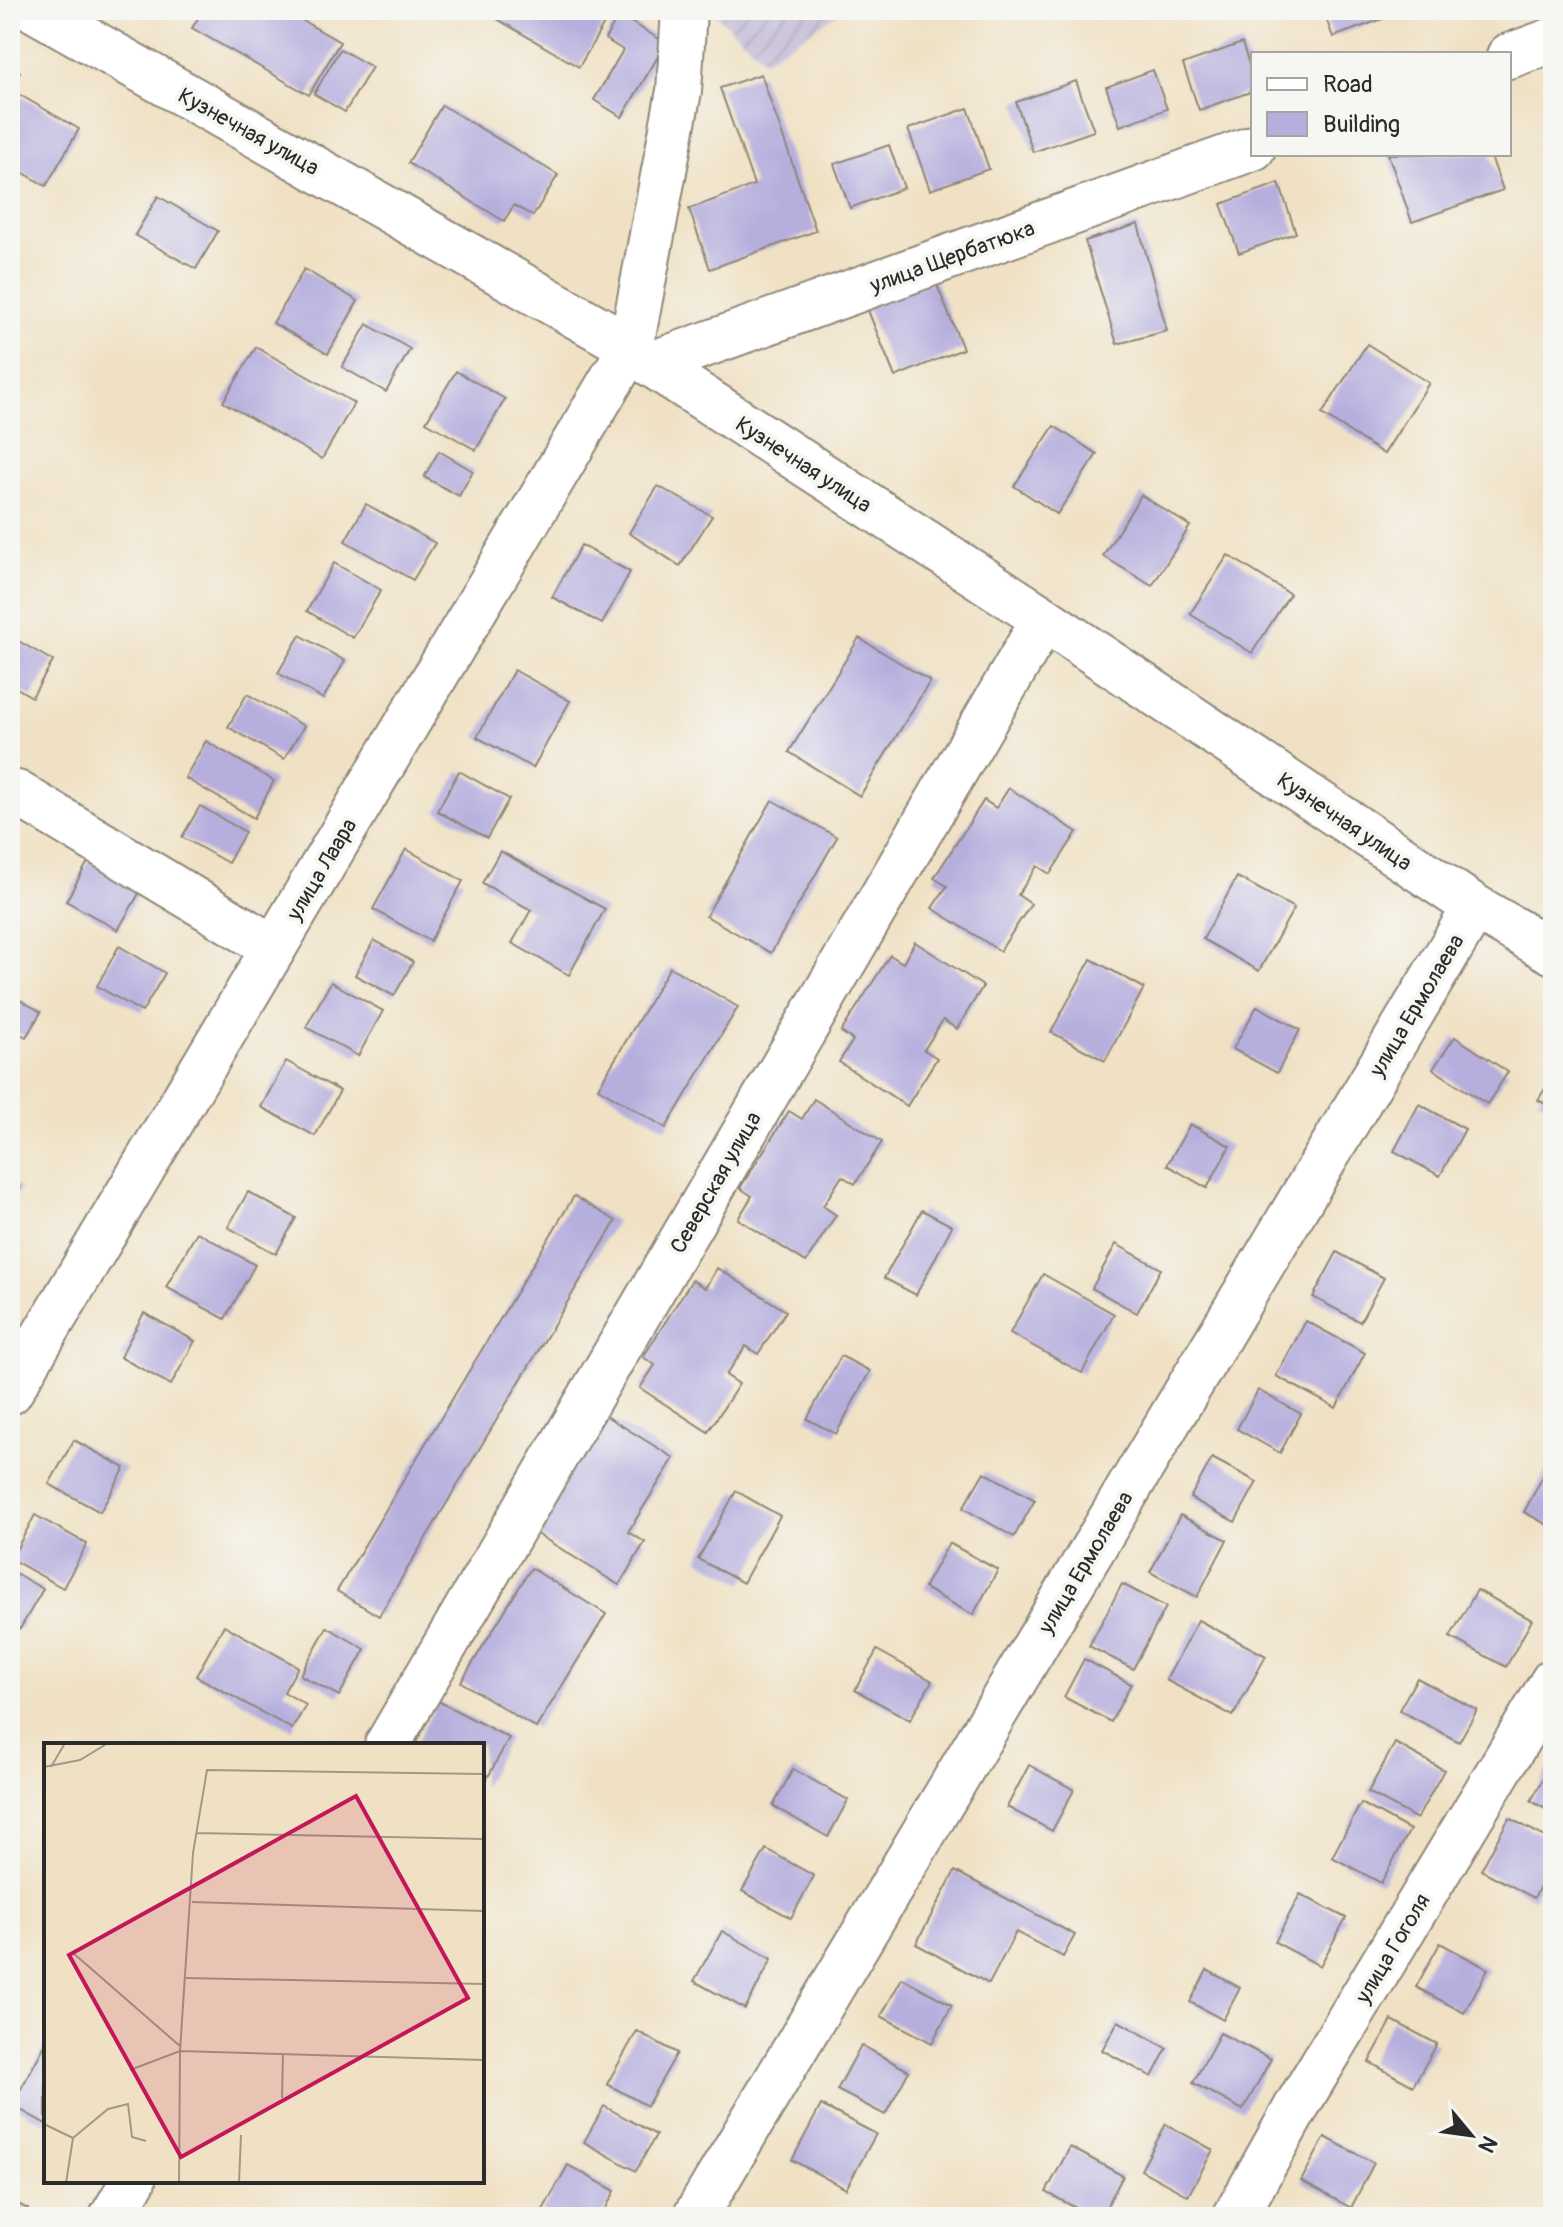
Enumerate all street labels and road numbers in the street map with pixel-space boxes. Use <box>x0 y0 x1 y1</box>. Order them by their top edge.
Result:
street label: Кузнечная улица <box>173 82 324 182</box>
street label: улица Щербатюка <box>865 214 1038 300</box>
street label: Кузнечная улица <box>730 410 877 519</box>
street label: Кузнечная улица <box>1272 766 1417 877</box>
street label: улица Лаара <box>280 814 363 926</box>
street label: улица Ермолаева <box>1363 929 1470 1083</box>
street label: Северская улица <box>664 1107 768 1258</box>
street label: улица Ермолаева <box>1032 1486 1139 1640</box>
street label: улица Гоголя <box>1349 1889 1437 2009</box>

